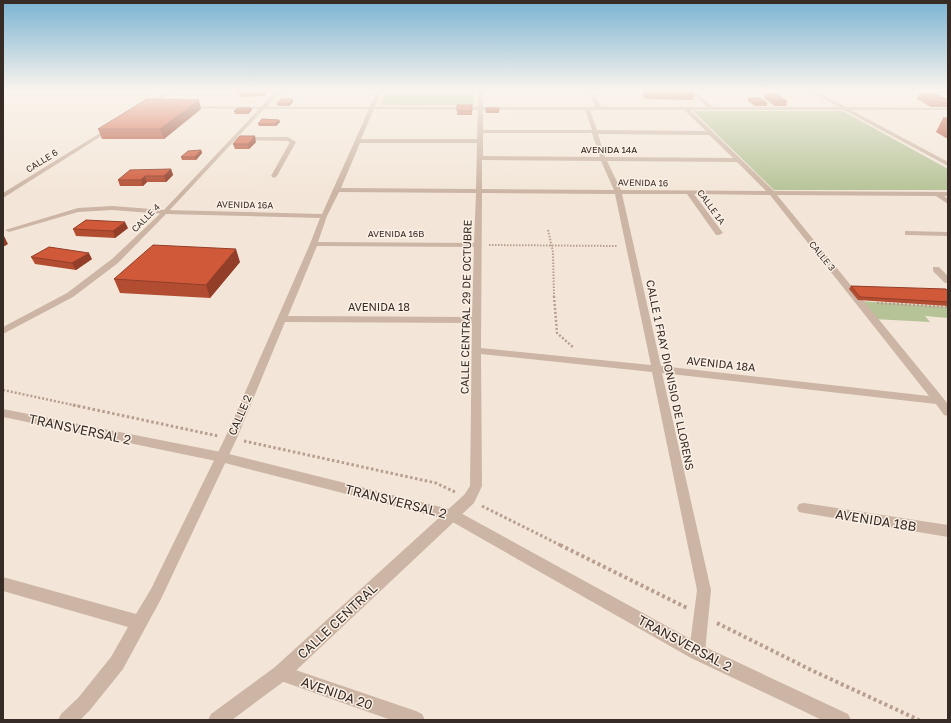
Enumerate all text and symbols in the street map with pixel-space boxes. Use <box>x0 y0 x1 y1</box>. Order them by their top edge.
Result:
street label: AVENIDA 14A <box>581 144 637 155</box>
street label: CALLE 6 <box>24 147 60 175</box>
street label: AVENIDA 16 <box>618 177 668 188</box>
street label: CALLE 1A <box>695 187 728 226</box>
street label: AVENIDA 16A <box>217 199 273 210</box>
street label: CALLE 4 <box>129 201 162 234</box>
street label: CALLE CENTRAL 29 DE OCTUBRE <box>457 219 474 394</box>
street label: AVENIDA 16B <box>368 228 424 239</box>
street label: CALLE 3 <box>807 239 838 273</box>
street label: CALLE 1 FRAY DIONISIO DE LLORENS <box>644 279 697 471</box>
street label: AVENIDA 18 <box>348 300 410 313</box>
street label: AVENIDA 18A <box>686 353 757 374</box>
street label: CALLE 2 <box>225 392 254 437</box>
street label: TRANSVERSAL 2 <box>27 410 133 448</box>
street label: TRANSVERSAL 2 <box>344 481 448 521</box>
street label: AVENIDA 18B <box>834 506 918 534</box>
street label: CALLE CENTRAL <box>294 580 381 662</box>
street label: TRANSVERSAL 2 <box>635 611 735 675</box>
street label: AVENIDA 20 <box>299 673 375 713</box>

